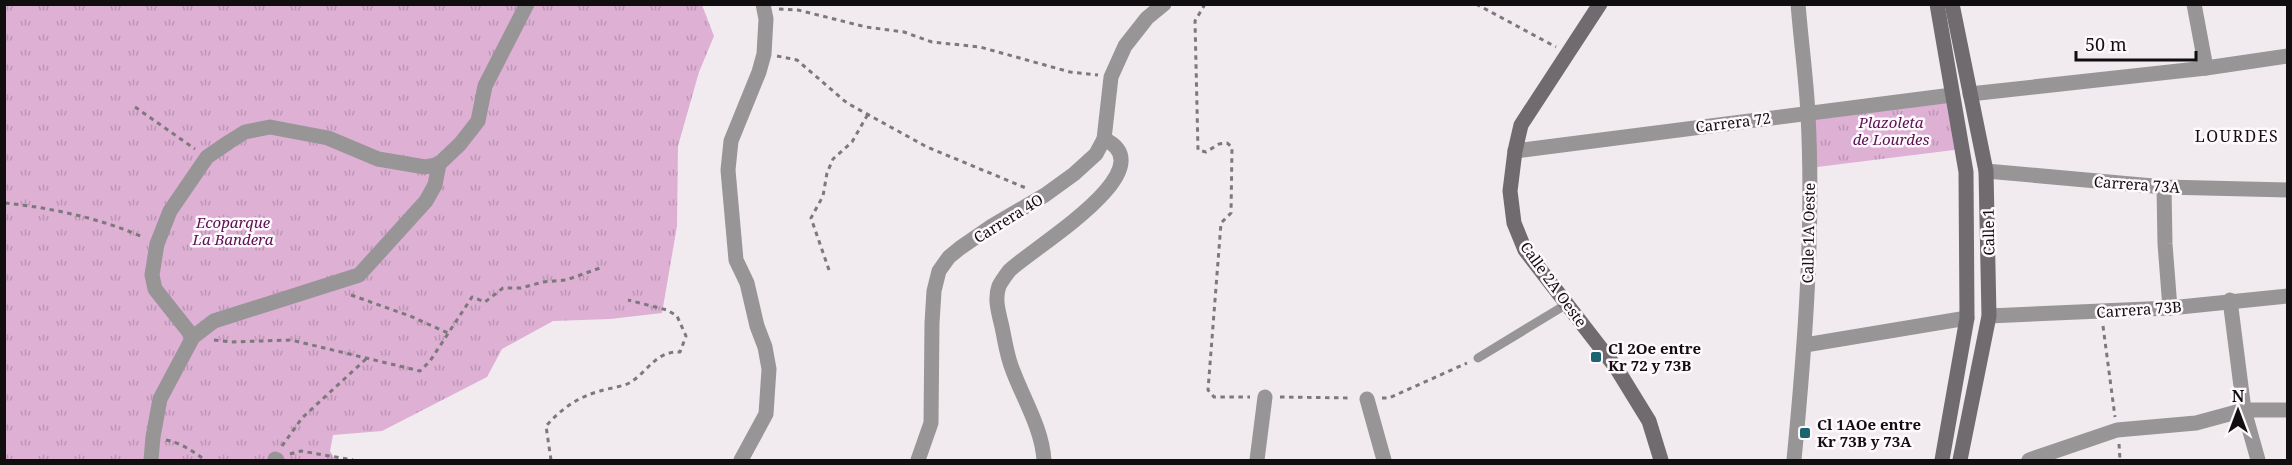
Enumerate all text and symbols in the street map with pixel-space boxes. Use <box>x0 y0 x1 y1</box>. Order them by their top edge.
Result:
scale bar <box>2076 24 2196 62</box>
text: 50 m <box>2085 32 2127 56</box>
street label: Carrera 72 <box>1694 107 1772 137</box>
park label: Plazoleta de Lourdes <box>1853 112 1929 149</box>
district label: LOURDES <box>2195 125 2279 147</box>
street label: Carrera 73A <box>2093 171 2181 197</box>
street label: Calle 1A Oeste <box>1797 182 1819 284</box>
street label: Carrera 4O <box>969 189 1047 247</box>
street label: Calle 1 <box>1978 208 1998 256</box>
park label: Ecoparque La Bandera <box>192 212 274 249</box>
street label: Calle 2A Oeste <box>1516 237 1592 331</box>
street label: Carrera 73B <box>2096 296 2182 322</box>
place label: Cl 2Oe entre Kr 72 y 73B <box>1608 338 1701 375</box>
marker: Cl 2Oe entre Kr 72 y 73B <box>1589 350 1603 364</box>
north arrow <box>2208 381 2268 441</box>
text: N <box>2232 385 2245 407</box>
place label: Cl 1AOe entre Kr 73B y 73A <box>1817 414 1921 451</box>
marker: Cl 1AOe entre Kr 73B y 73A <box>1798 426 1812 440</box>

